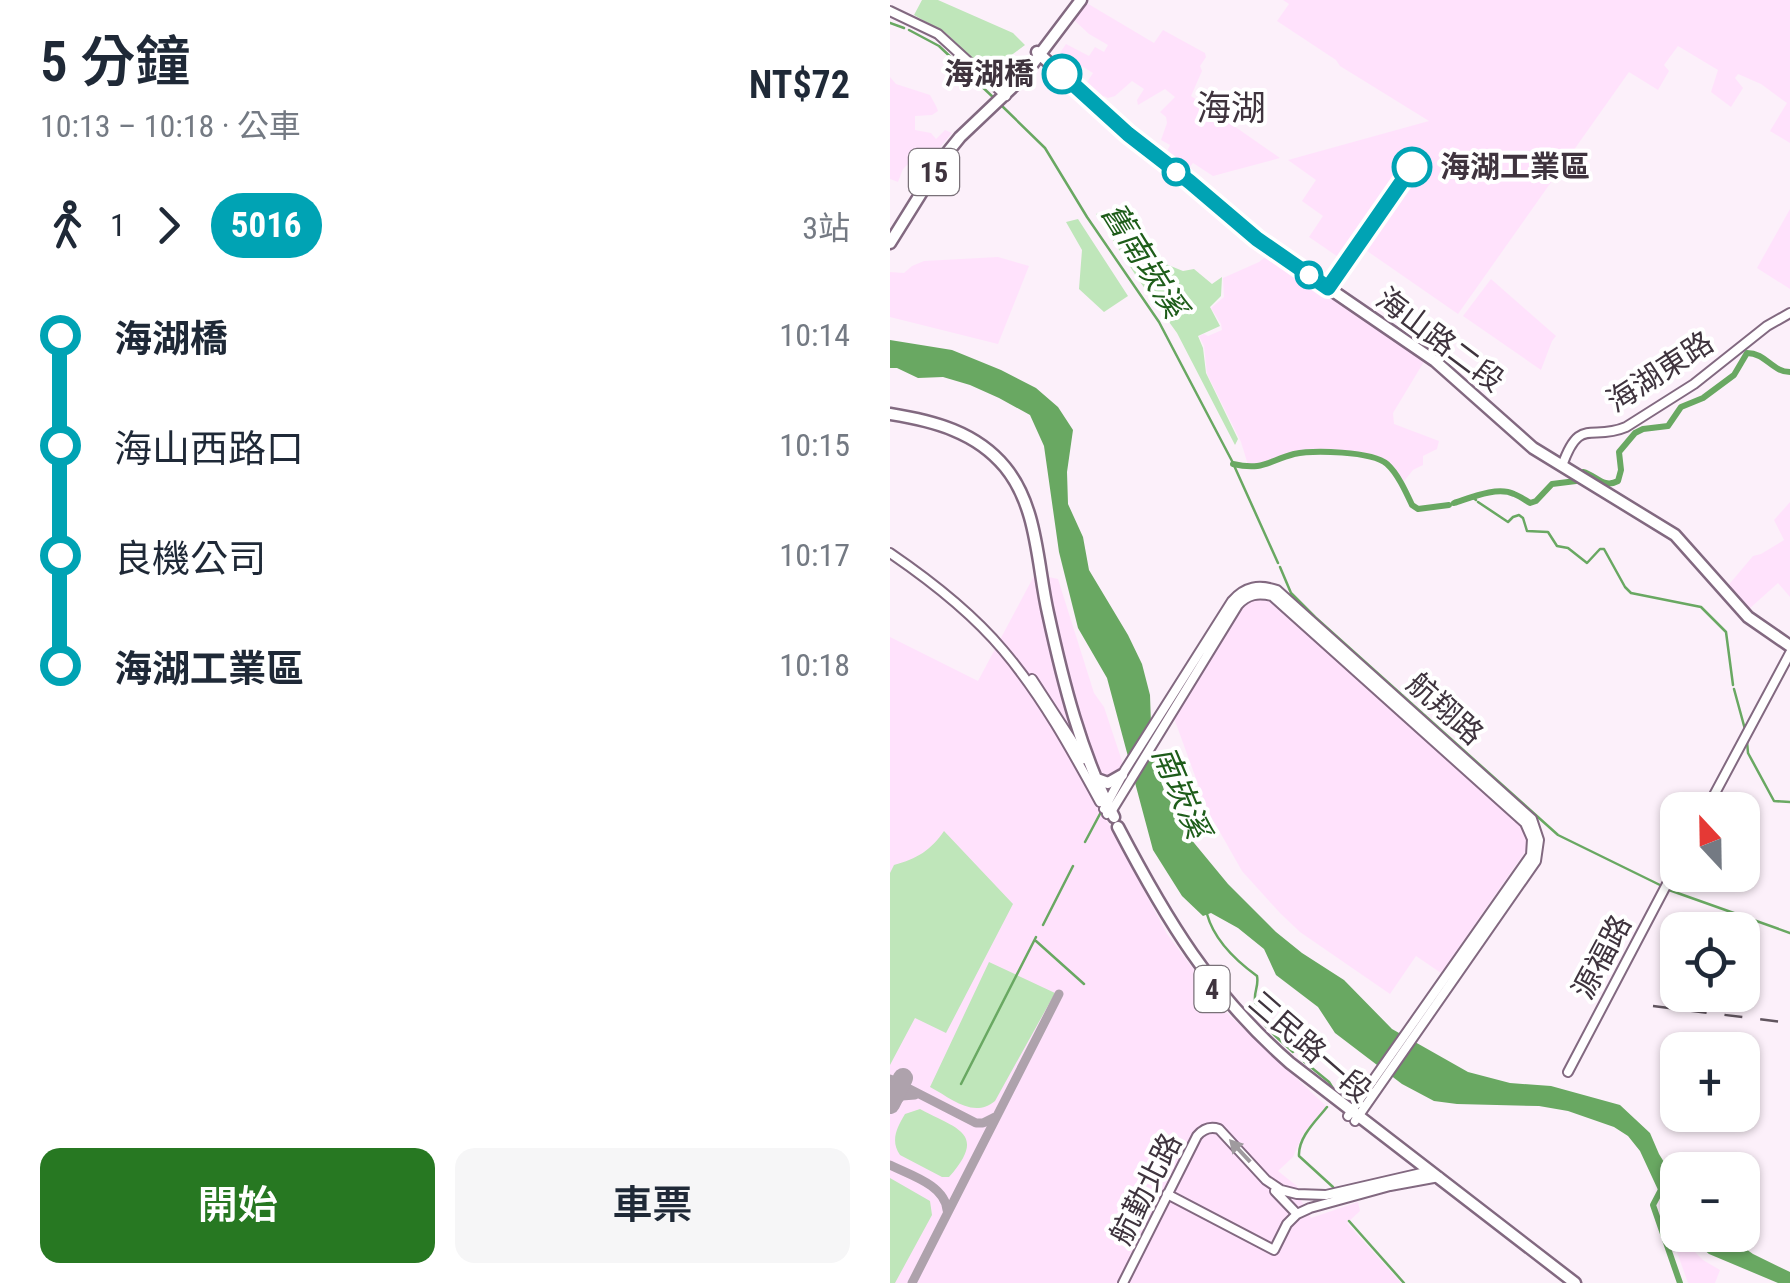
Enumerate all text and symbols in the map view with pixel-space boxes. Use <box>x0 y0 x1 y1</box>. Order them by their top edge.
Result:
text: 5 分鐘 <box>40 30 190 94</box>
marker: 海湖橋 <box>1043 55 1081 93</box>
place label: 海湖橋 <box>944 56 1034 91</box>
text: NT$72 <box>749 63 850 107</box>
district label: 海湖 <box>1196 88 1266 129</box>
text: 10:13 – 10:18 · 公車 <box>40 107 301 145</box>
marker: 海湖工業區 <box>1393 148 1431 186</box>
road number: 15 <box>909 149 959 195</box>
place label: 海湖工業區 <box>1440 149 1590 184</box>
unlabelled marker <box>1163 159 1189 185</box>
water label: 舊南崁溪 <box>1094 196 1196 328</box>
icon: walk <box>40 198 95 253</box>
icon: forward <box>141 198 196 253</box>
text: 5016 <box>231 205 302 246</box>
text: 1 <box>110 206 126 244</box>
text: 3站 <box>802 209 850 247</box>
unlabelled marker <box>1296 262 1322 288</box>
street label: 海山路二段 <box>1370 280 1511 399</box>
text: 10:14 <box>779 316 850 354</box>
text: 海湖橋 <box>114 317 228 361</box>
street label: 海湖東路 <box>1600 324 1720 419</box>
text: 10:15 <box>779 426 850 464</box>
text: 海山西路口 <box>114 427 304 471</box>
text: 10:17 <box>779 536 850 574</box>
text: 良機公司 <box>114 537 266 581</box>
text: 10:18 <box>779 646 850 684</box>
text: 海湖工業區 <box>114 647 304 691</box>
street label: 航翔路 <box>1400 666 1490 752</box>
water label: 南崁溪 <box>1145 740 1219 847</box>
north arrow <box>1660 792 1760 892</box>
map controls <box>1660 792 1760 1252</box>
street label: 源福路 <box>1565 909 1638 1005</box>
button: locate <box>1660 912 1760 1012</box>
road number: 4 <box>1194 966 1230 1012</box>
street label: 三民路一段 <box>1242 984 1378 1109</box>
button: + <box>1660 1032 1760 1132</box>
street label: 航勤北路 <box>1103 1127 1188 1250</box>
one-way arrow <box>1229 1140 1252 1164</box>
button: 開始 <box>40 1148 435 1263</box>
button: 車票 <box>455 1148 850 1263</box>
button: − <box>1660 1152 1760 1252</box>

